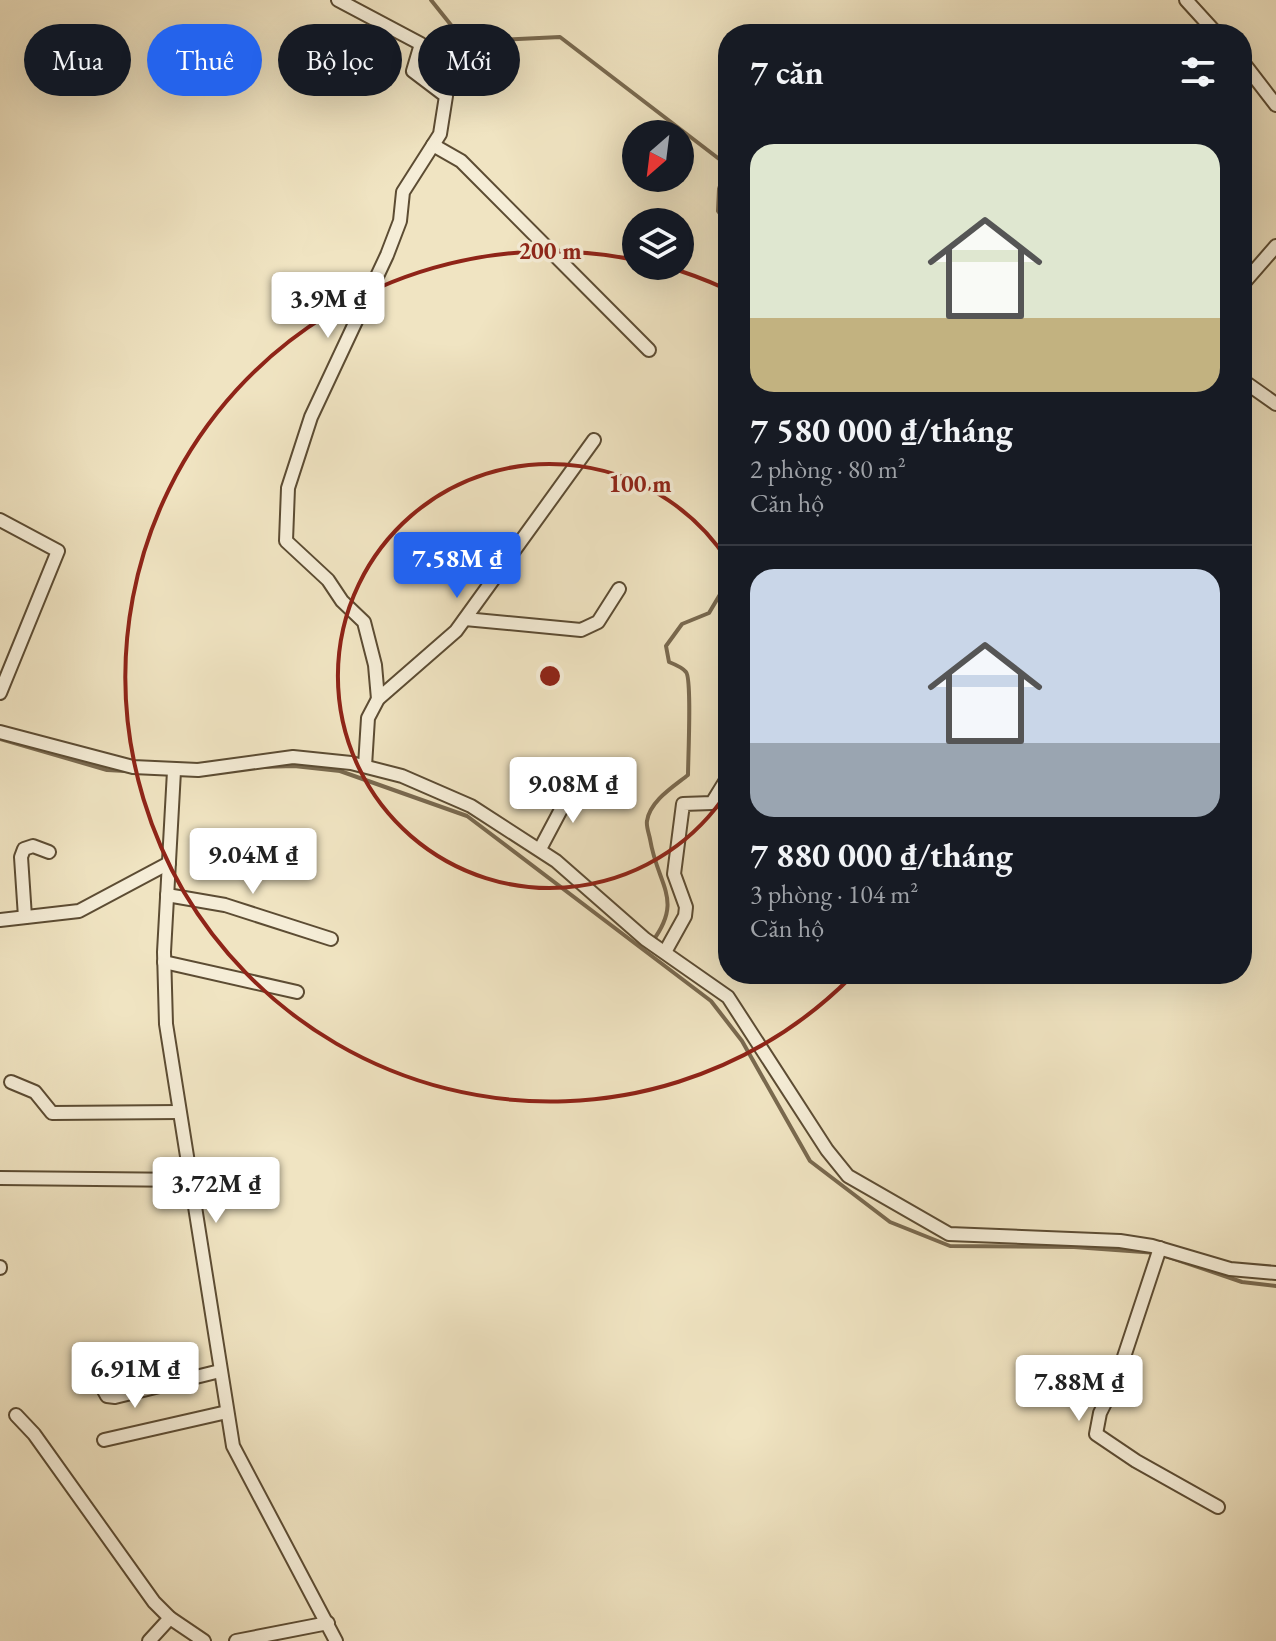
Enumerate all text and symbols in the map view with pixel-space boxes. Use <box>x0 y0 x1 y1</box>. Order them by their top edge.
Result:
chip: Mua <box>24 24 131 96</box>
chip: Thuê <box>147 24 262 96</box>
chip: Bộ lọc <box>278 24 402 96</box>
chip: Mới <box>418 24 520 96</box>
text: 7 căn <box>750 50 824 94</box>
icon: filters <box>1176 50 1220 94</box>
north arrow <box>622 120 694 192</box>
map controls <box>622 120 694 280</box>
icon: home <box>913 196 1057 340</box>
button: layers <box>622 208 694 280</box>
text: 200 m <box>518 235 582 266</box>
pin: 3.9M ₫ <box>263 272 393 340</box>
text: 3.9M ₫ <box>290 281 366 315</box>
text: 7 580 000 ₫/tháng <box>750 408 1013 452</box>
text: 2 phòng · 80 m² <box>750 452 906 486</box>
text: 100 m <box>608 468 672 499</box>
text: Căn hộ <box>750 486 824 520</box>
pin: 7.58M ₫ <box>383 532 531 600</box>
text: 7.58M ₫ <box>412 541 502 575</box>
icon: home <box>913 621 1057 765</box>
centre of rings <box>536 662 564 690</box>
pin: 9.08M ₫ <box>499 757 647 825</box>
text: 9.08M ₫ <box>528 766 618 800</box>
pin: 9.04M ₫ <box>179 828 327 896</box>
text: 7 880 000 ₫/tháng <box>750 833 1013 877</box>
text: 9.04M ₫ <box>208 837 298 871</box>
text: 3 phòng · 104 m² <box>750 877 918 911</box>
text: Căn hộ <box>750 911 824 945</box>
pin: 3.72M ₫ <box>142 1157 290 1225</box>
text: 3.72M ₫ <box>171 1166 261 1200</box>
pin: 6.91M ₫ <box>61 1342 209 1410</box>
text: 6.91M ₫ <box>90 1351 180 1385</box>
pin: 7.88M ₫ <box>1005 1355 1153 1423</box>
text: 7.88M ₫ <box>1034 1364 1124 1398</box>

